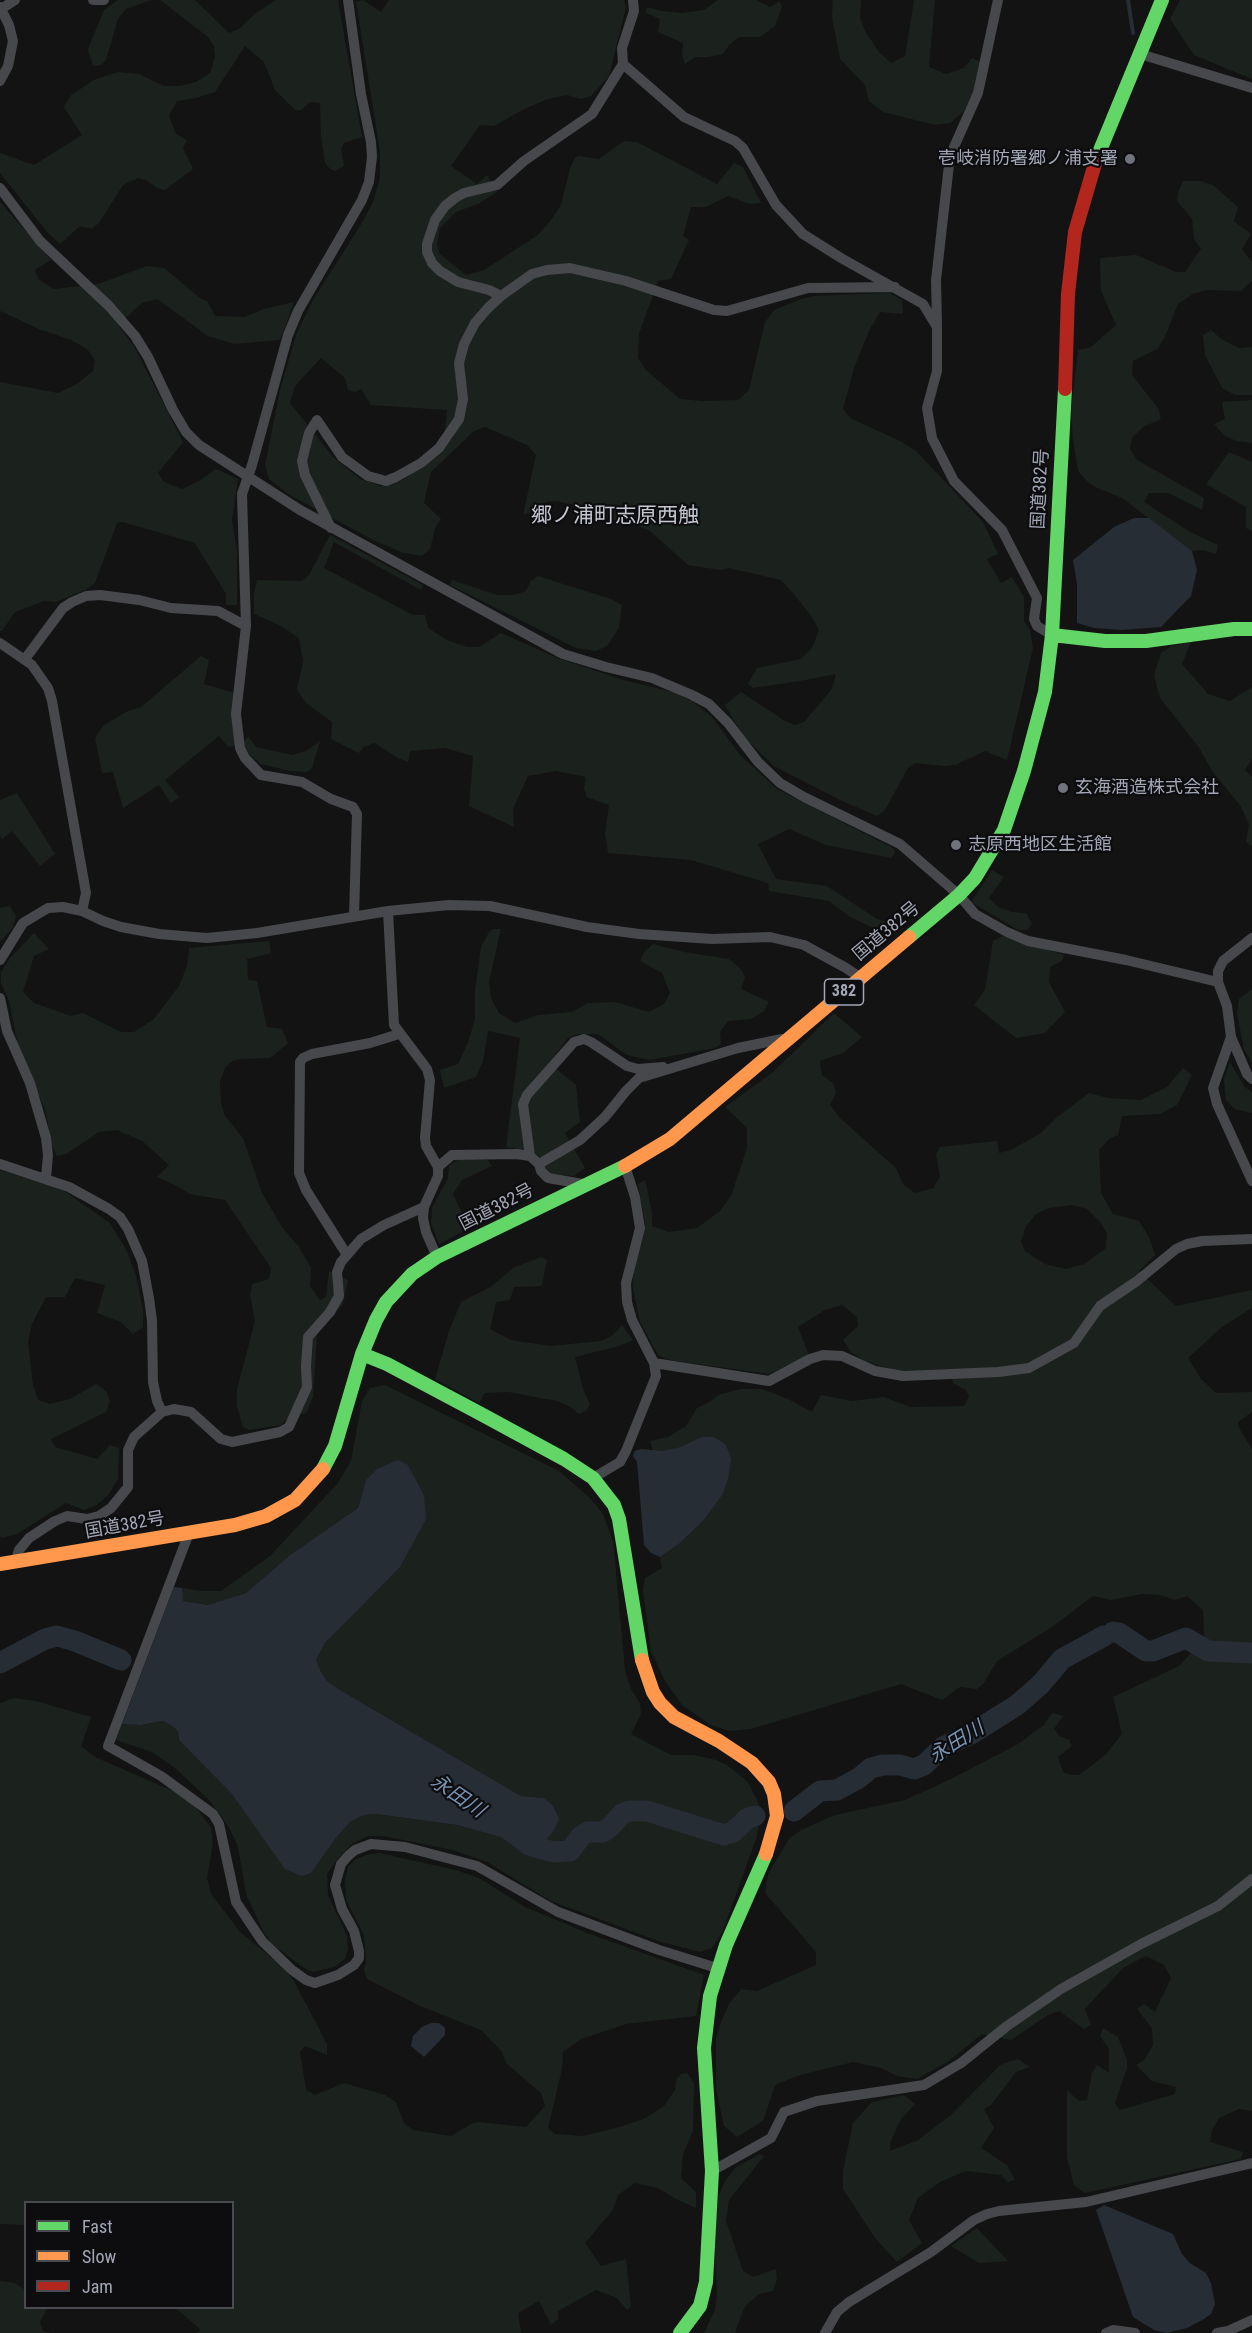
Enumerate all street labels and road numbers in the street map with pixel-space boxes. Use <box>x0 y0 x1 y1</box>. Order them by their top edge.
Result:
street label: 国道382号 <box>1028 448 1054 530</box>
street label: 国道382号 <box>849 898 925 966</box>
road number: 382 <box>824 979 864 1005</box>
street label: 国道382号 <box>456 1180 538 1236</box>
street label: 国道382号 <box>83 1508 167 1544</box>

